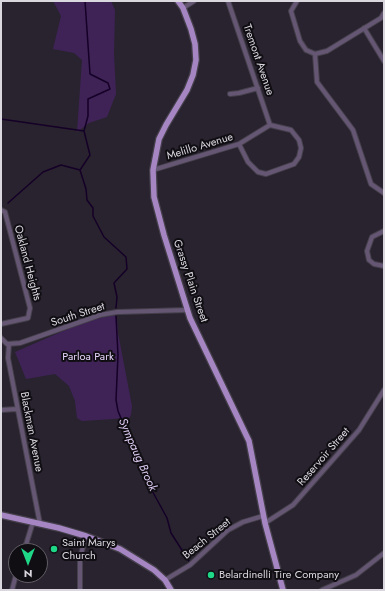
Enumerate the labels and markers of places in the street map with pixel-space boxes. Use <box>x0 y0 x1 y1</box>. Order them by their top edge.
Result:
place label: Saint Marys Church <box>62 536 115 562</box>
marker: Saint Marys Church <box>49 544 59 554</box>
place label: Belardinelli Tire Company <box>219 568 339 582</box>
marker: Belardinelli Tire Company <box>206 570 216 580</box>

